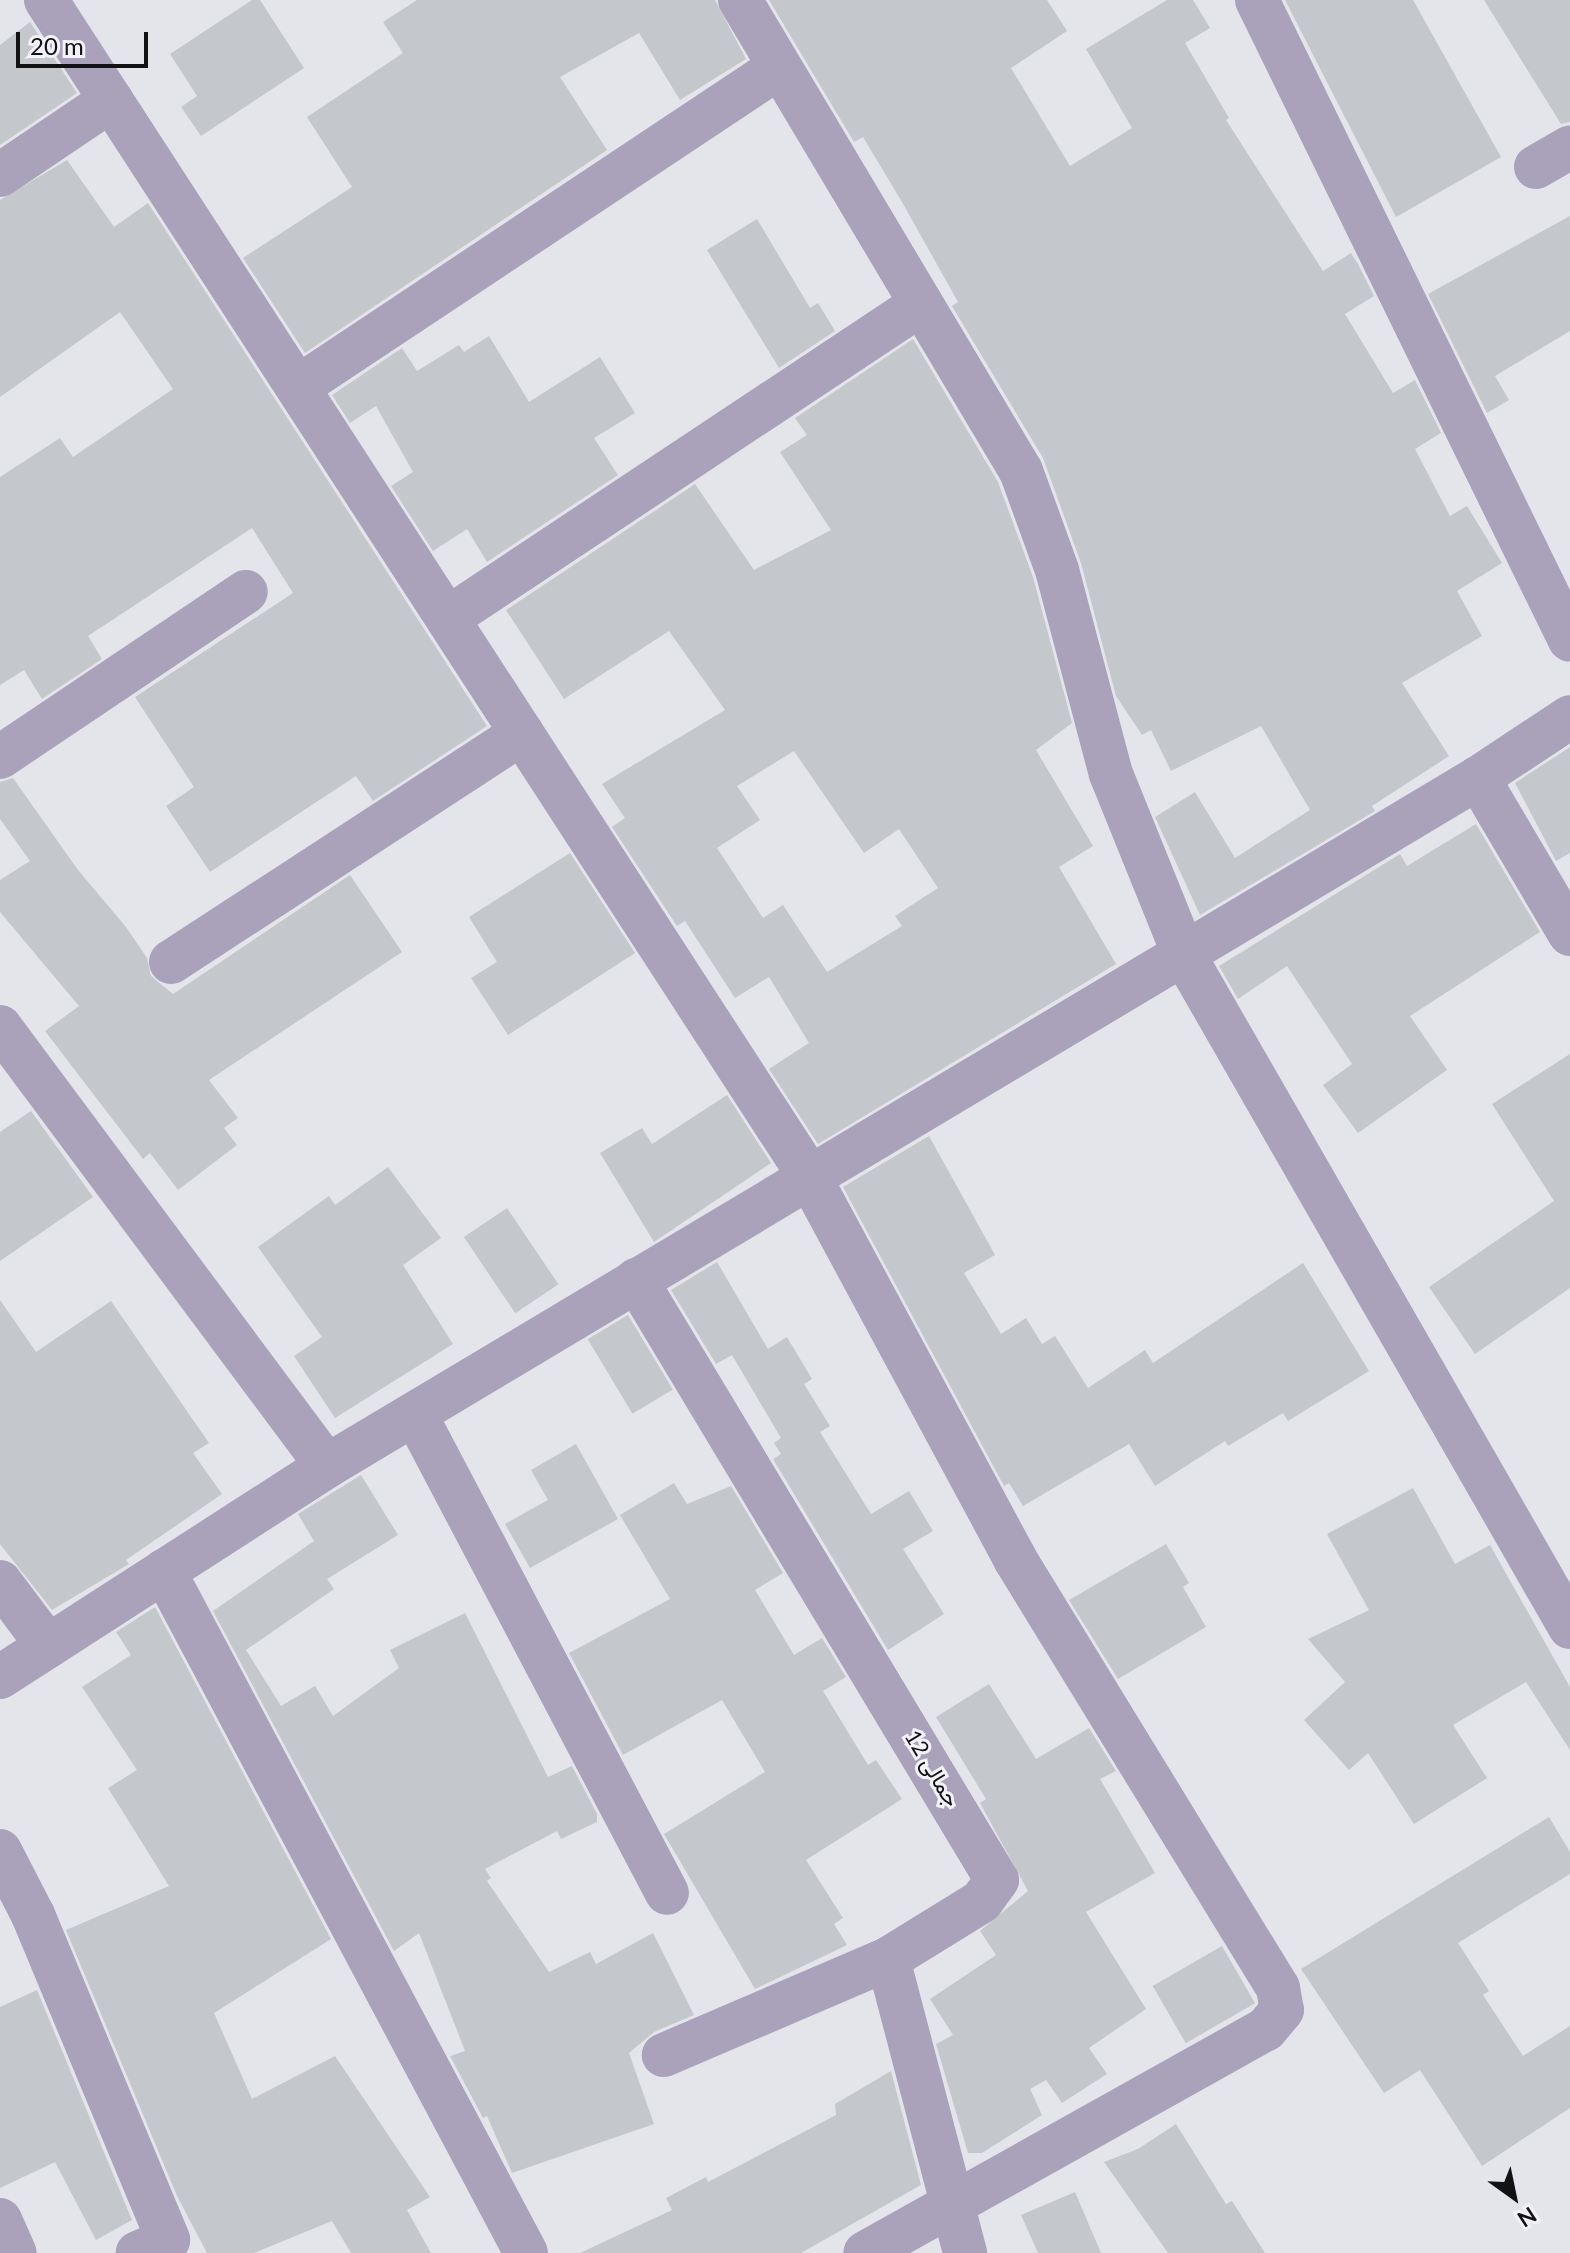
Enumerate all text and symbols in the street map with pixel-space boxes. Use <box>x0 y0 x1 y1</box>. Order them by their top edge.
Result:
scale bar <box>20 16 152 66</box>
text: 20 m <box>30 31 84 60</box>
street label: جمالی 12 <box>900 1725 966 1811</box>
north arrow <box>1474 2157 1554 2237</box>
text: N <box>1513 2202 1542 2233</box>

